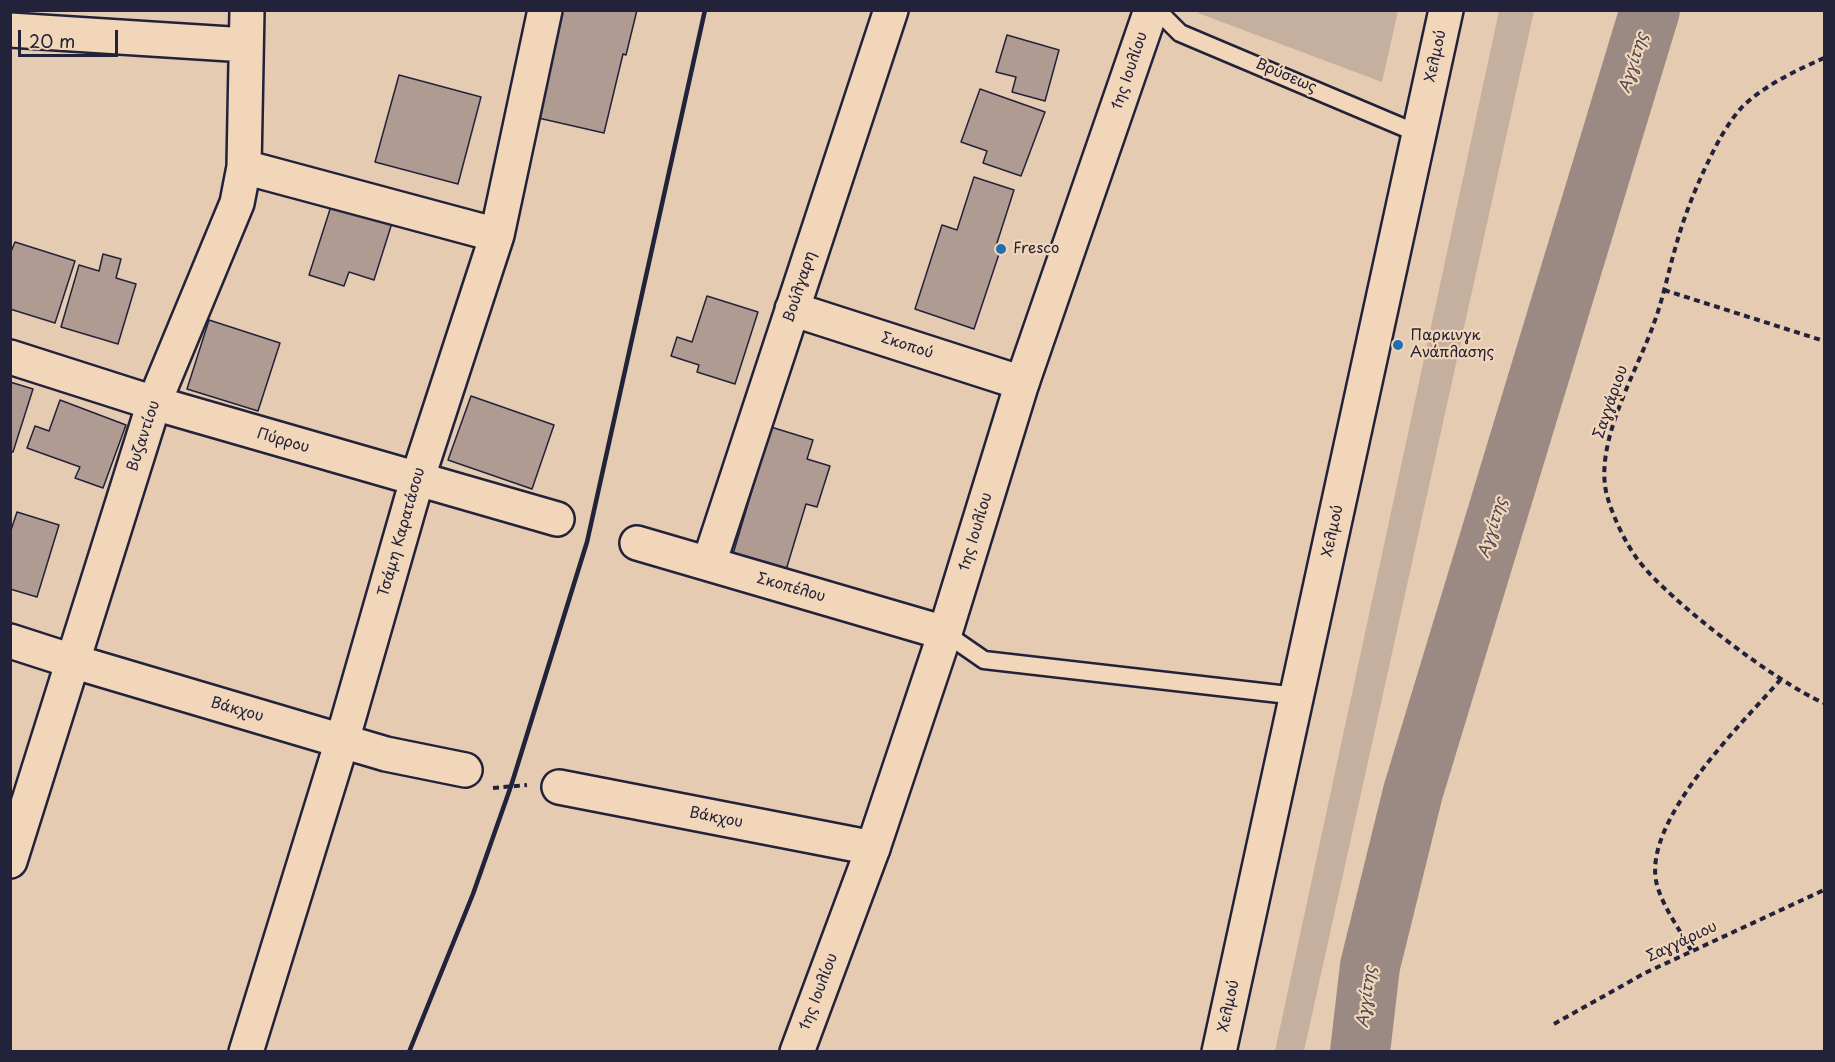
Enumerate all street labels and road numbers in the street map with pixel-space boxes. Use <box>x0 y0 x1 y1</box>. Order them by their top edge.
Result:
street label: Χελμού <box>1422 28 1450 84</box>
street label: 1ης Ιουλίου <box>1108 30 1152 112</box>
street label: Βρύσεως <box>1253 55 1319 97</box>
street label: Βούλγαρη <box>780 249 820 325</box>
street label: Σκοπού <box>879 329 935 363</box>
street label: Σαγγάριου <box>1590 363 1632 441</box>
street label: Βυζαντίου <box>124 398 164 474</box>
street label: Πύρρου <box>255 425 311 457</box>
street label: Τσάμη Καρατάσου <box>375 465 429 599</box>
street label: 1ης Ιουλίου <box>955 490 997 574</box>
street label: Χελμού <box>1319 503 1347 559</box>
street label: Σκοπέλου <box>755 570 827 606</box>
street label: Βάκχου <box>208 694 266 726</box>
street label: Βάκχου <box>688 804 744 832</box>
street label: Σαγγάριου <box>1644 918 1720 966</box>
street label: 1ης Ιουλίου <box>796 951 842 1033</box>
street label: Χελμού <box>1215 978 1243 1034</box>

